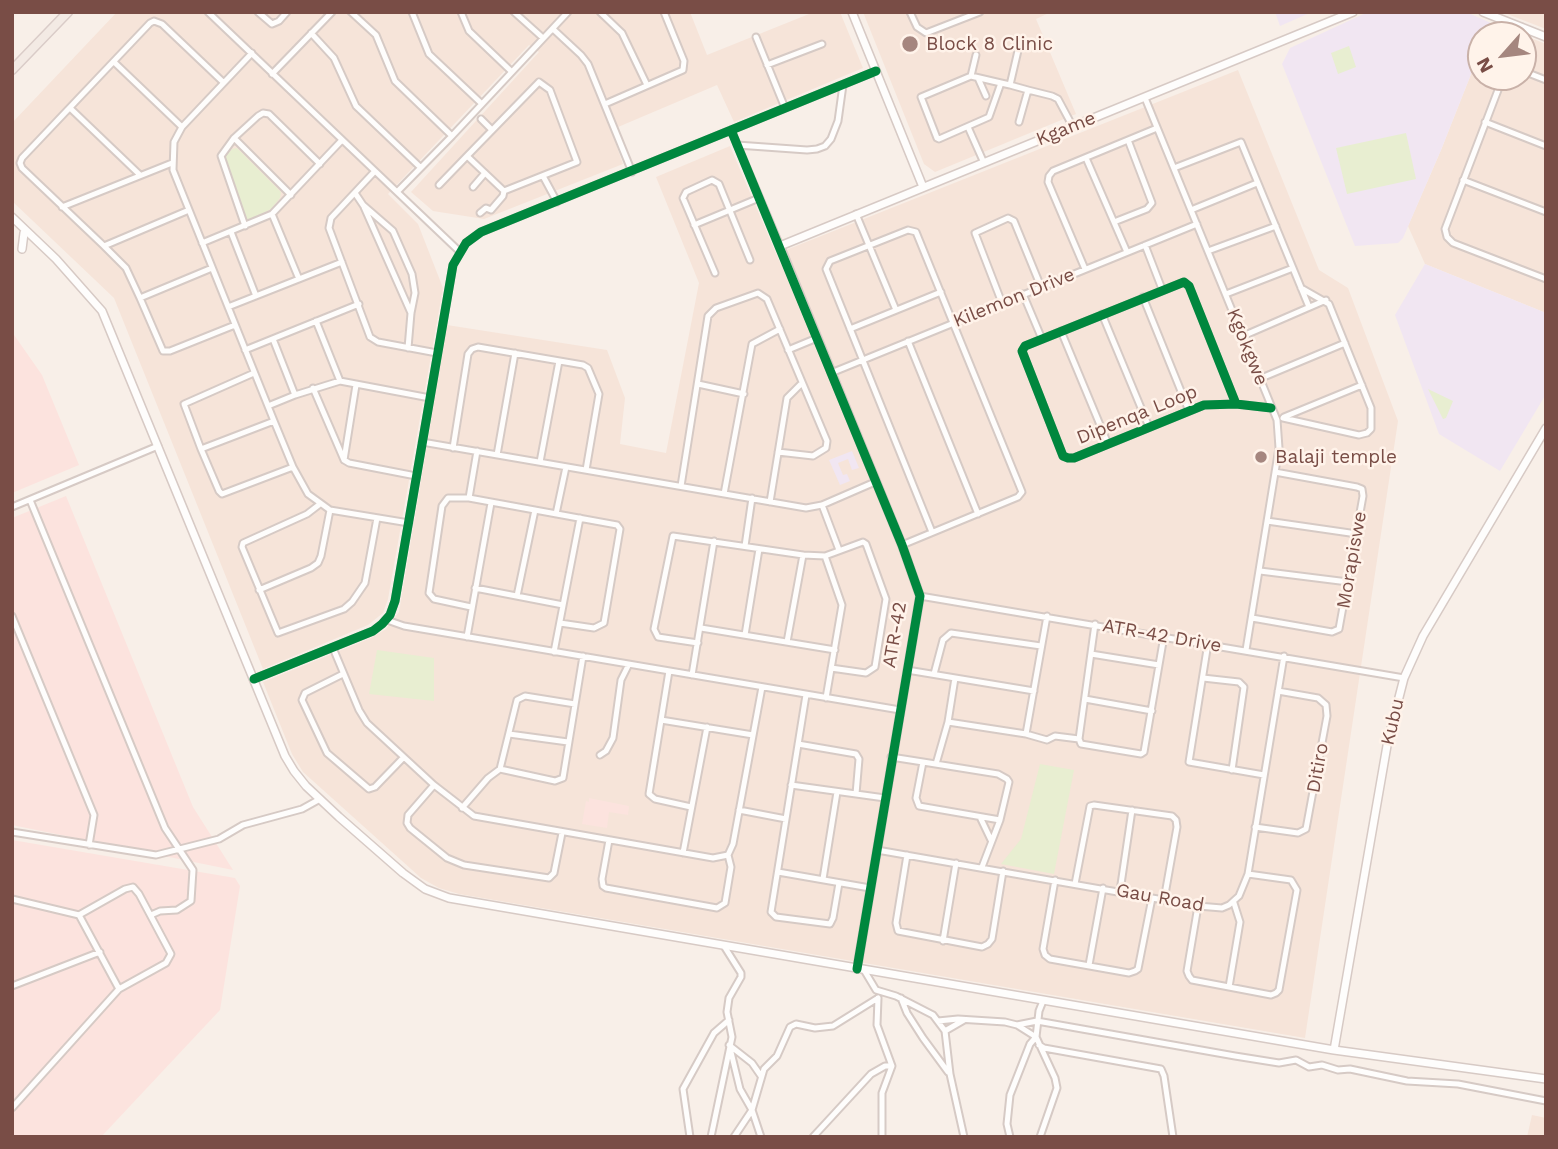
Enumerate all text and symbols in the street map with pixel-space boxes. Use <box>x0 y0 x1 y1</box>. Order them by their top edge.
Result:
north arrow <box>1467 21 1537 91</box>
place label: Block 8 Clinic <box>926 33 1053 55</box>
marker: Block 8 Clinic <box>900 34 920 54</box>
text: N <box>1471 54 1498 77</box>
street label: Kgame <box>1033 107 1099 151</box>
street label: Kilemon Drive <box>950 263 1078 333</box>
street label: Kgokgwe <box>1221 305 1273 389</box>
street label: Dipenqa Loop <box>1073 380 1201 450</box>
place label: Balaji temple <box>1275 446 1397 468</box>
marker: Balaji temple <box>1253 449 1269 465</box>
street label: Morapiswe <box>1332 509 1372 611</box>
street label: ATR-42 <box>878 600 912 670</box>
street label: ATR-42 Drive <box>1101 614 1223 658</box>
street label: Kubu <box>1377 696 1409 748</box>
street label: Ditiro <box>1302 741 1334 795</box>
street label: Gau Road <box>1114 879 1206 917</box>

